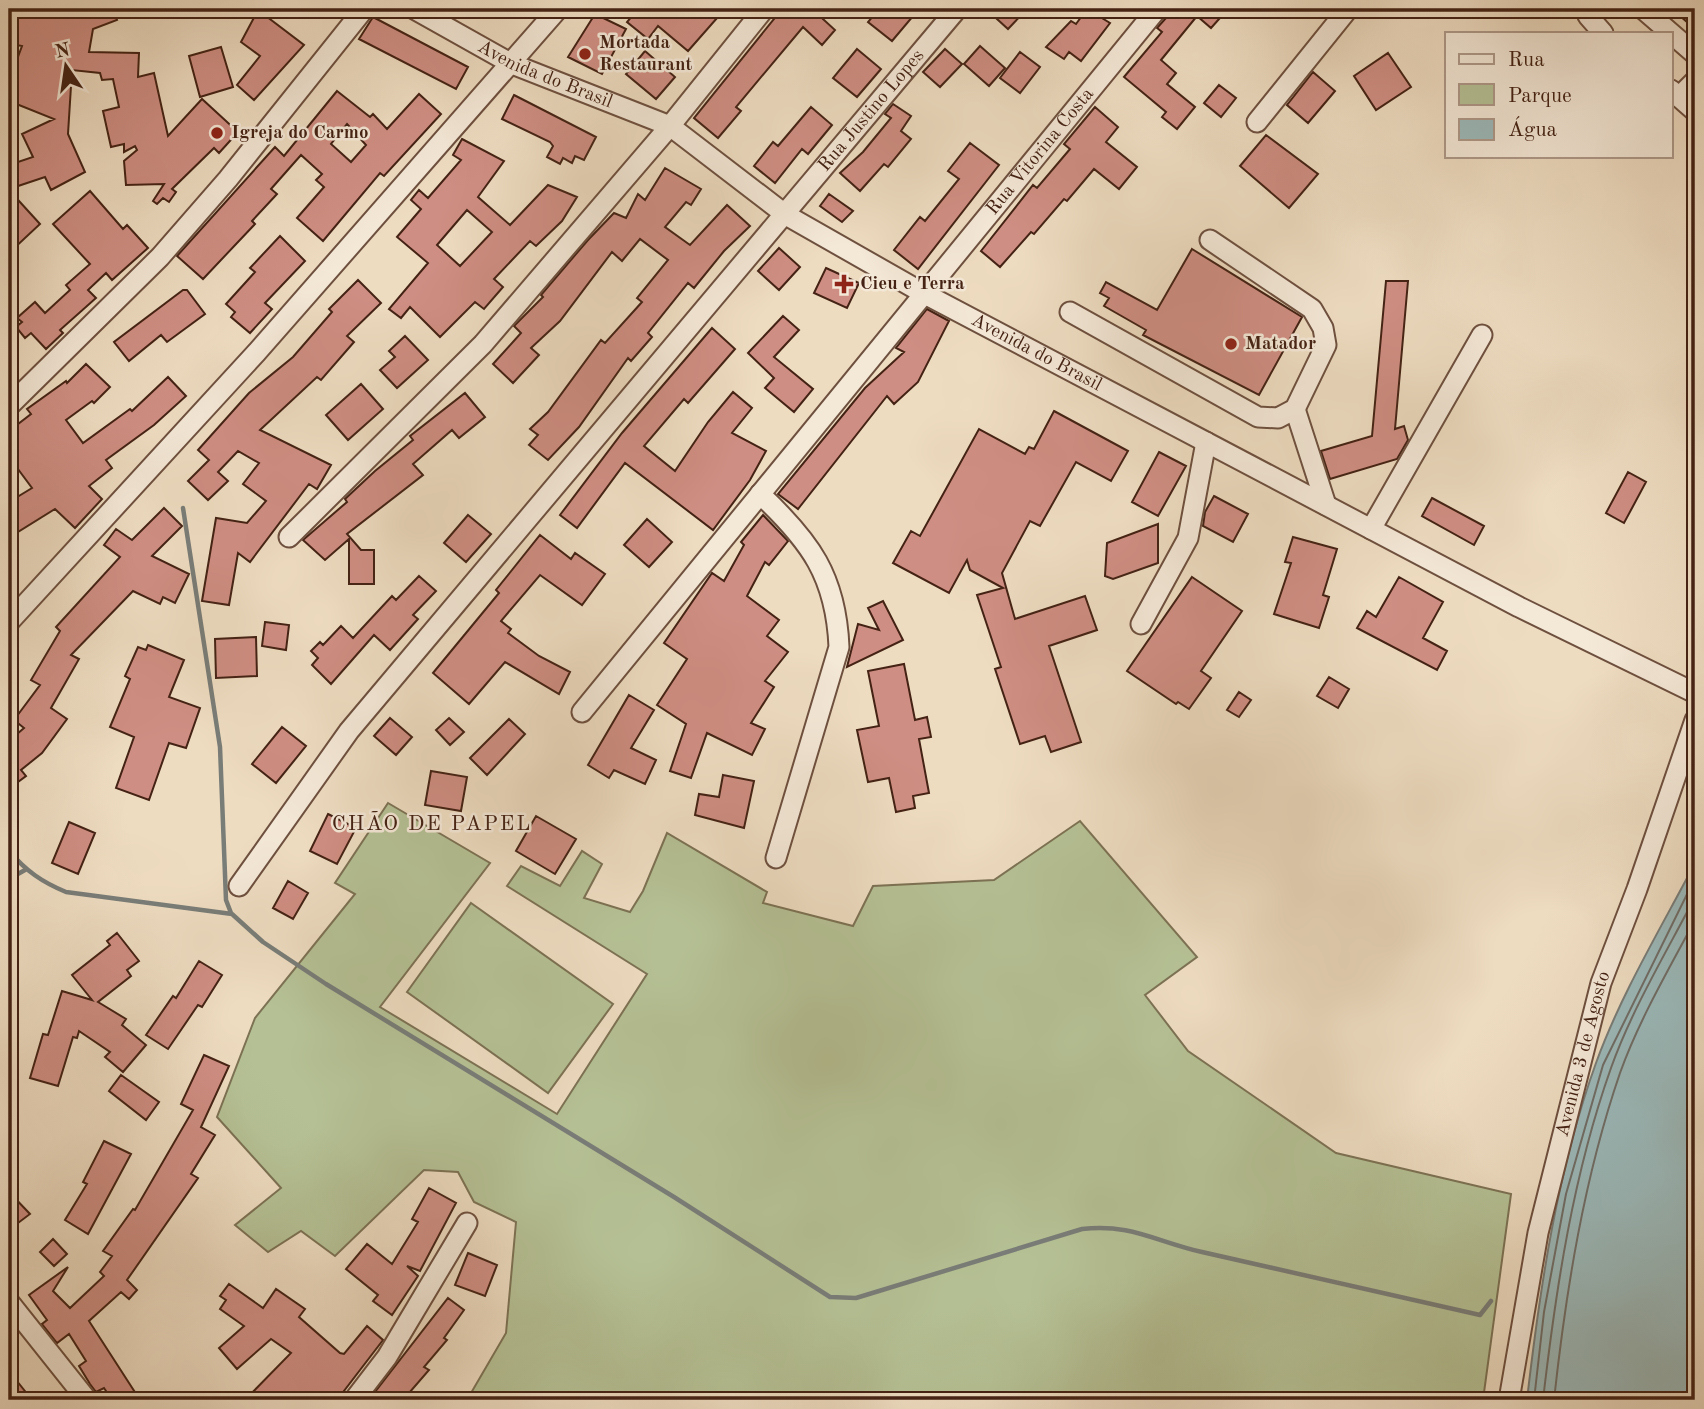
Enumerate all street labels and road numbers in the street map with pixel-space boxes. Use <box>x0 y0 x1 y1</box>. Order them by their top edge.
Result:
street label: Avenida do Brasil <box>474 37 615 112</box>
street label: Rua Justino Lopes <box>815 46 928 175</box>
street label: Rua Vitorina Costa <box>983 84 1098 219</box>
street label: Avenida do Brasil <box>968 311 1105 395</box>
street label: Avenida 3 de Agosto <box>1553 969 1614 1139</box>

